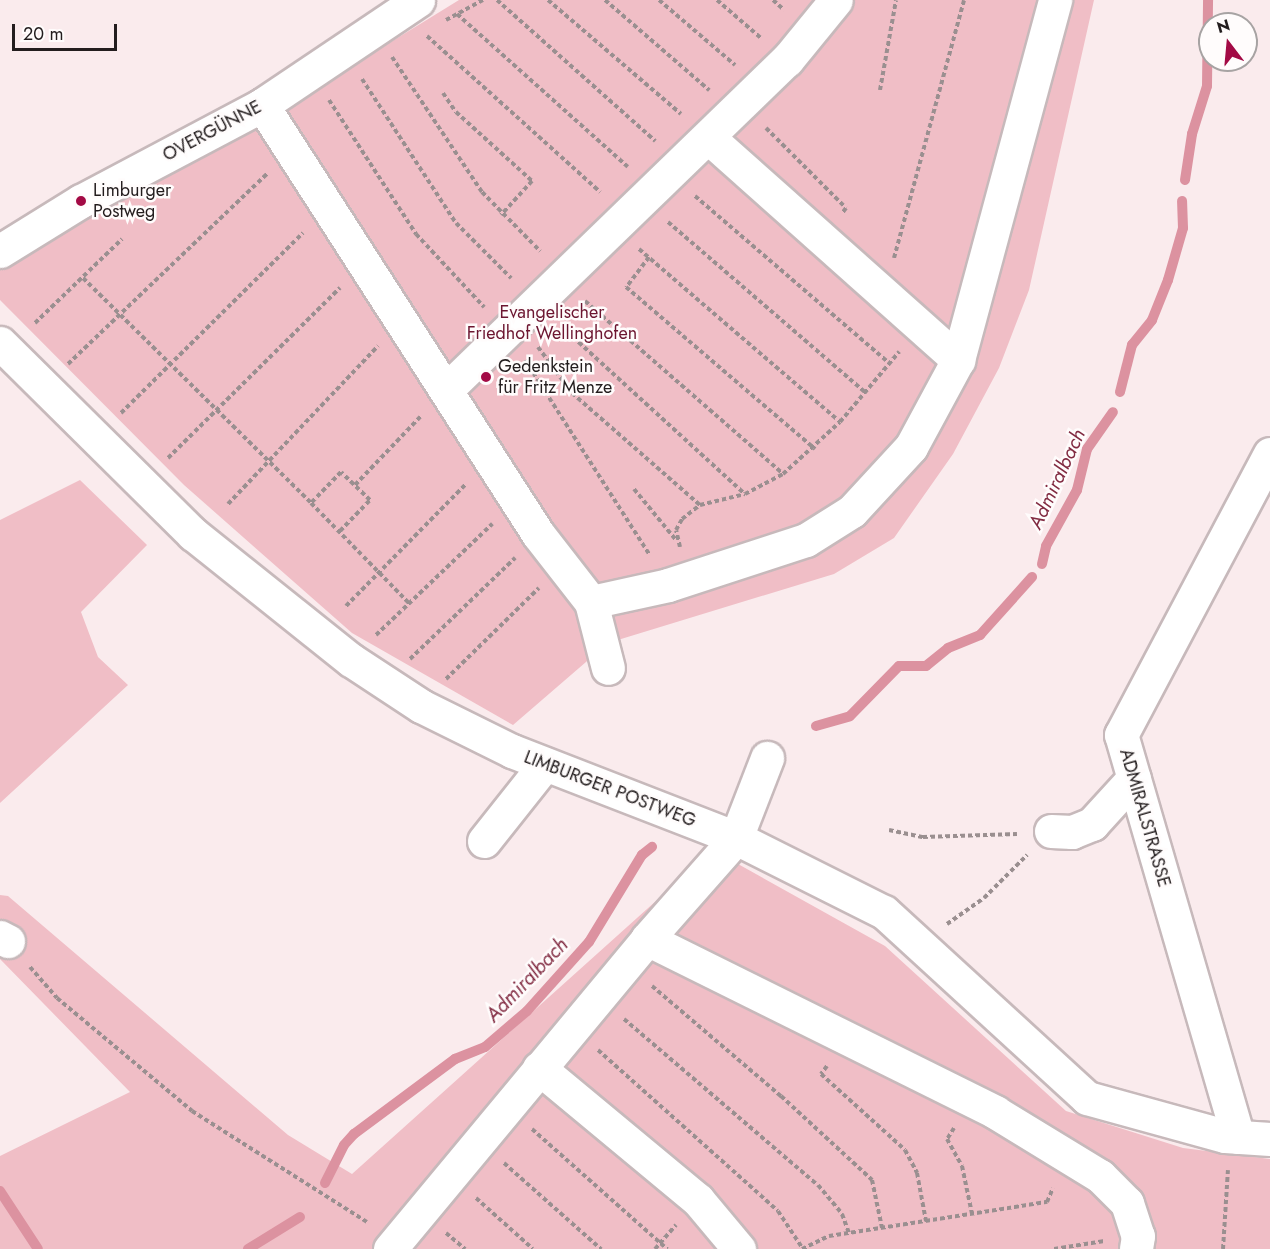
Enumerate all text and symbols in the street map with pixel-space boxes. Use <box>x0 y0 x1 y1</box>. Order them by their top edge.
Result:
scale bar <box>15 12 120 50</box>
north arrow <box>1198 12 1258 72</box>
text: N <box>1214 13 1233 39</box>
text: 20 m <box>23 21 63 47</box>
street label: OVERGÜNNE <box>159 96 265 166</box>
place label: Limburger Postweg <box>93 180 171 222</box>
marker: Limburger Postweg <box>74 194 88 208</box>
park label: Evangelischer Friedhof Wellinghofen <box>467 302 637 344</box>
place label: Gedenkstein für Fritz Menze <box>498 356 612 398</box>
marker: Gedenkstein für Fritz Menze <box>479 370 493 384</box>
water label: Admiralbach <box>1023 425 1091 533</box>
street label: LIMBURGER POSTWEG <box>521 746 699 832</box>
street label: ADMIRALSTRASSE <box>1115 746 1175 890</box>
water label: Admiralbach <box>481 933 573 1027</box>

